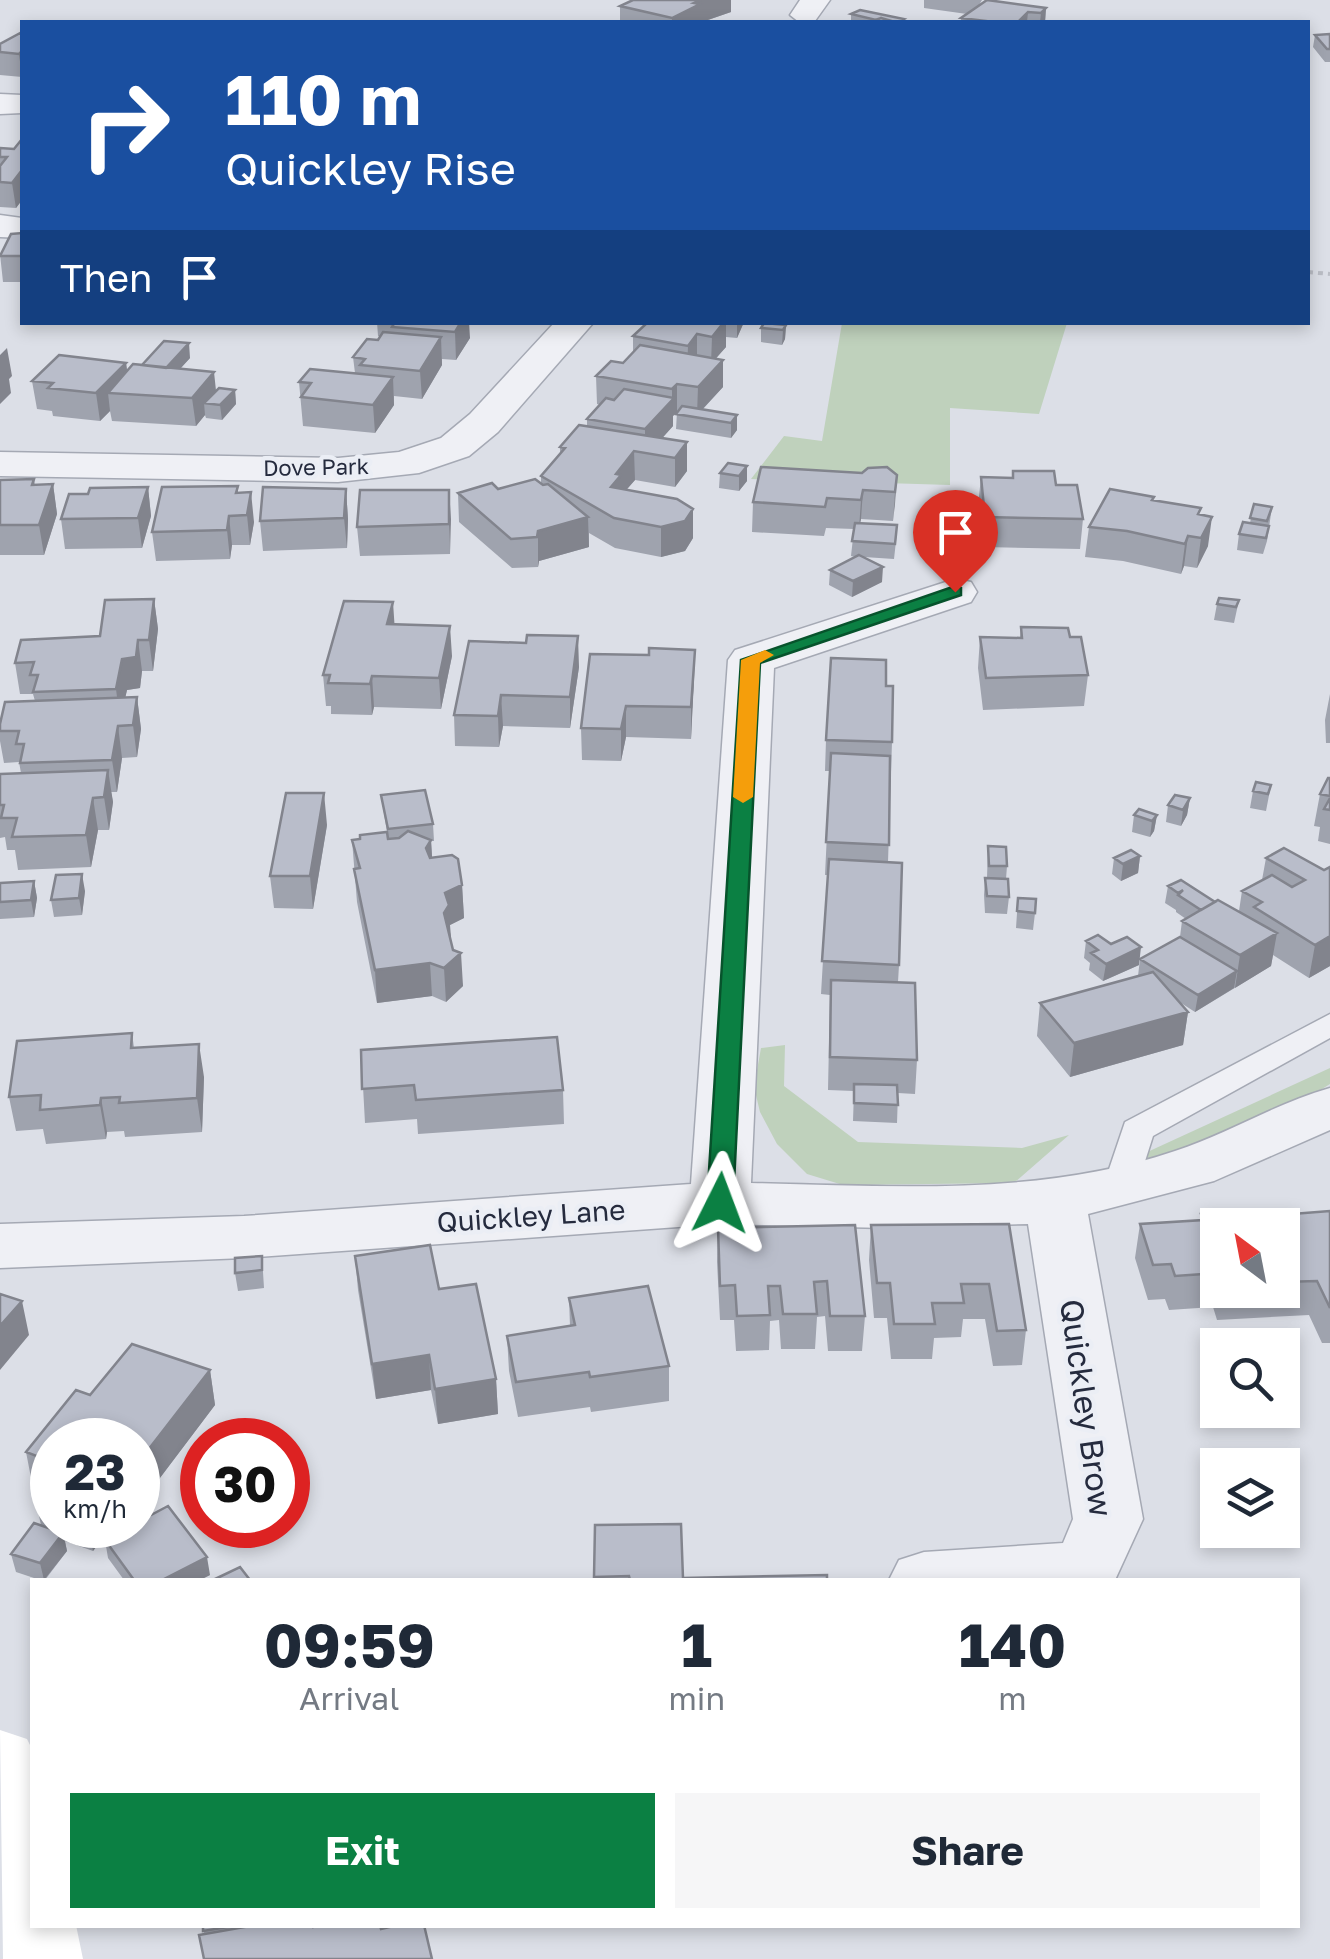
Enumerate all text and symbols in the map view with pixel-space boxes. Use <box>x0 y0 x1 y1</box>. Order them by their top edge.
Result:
text: 110 m <box>225 56 421 140</box>
icon: right <box>60 60 190 190</box>
text: Quickley Rise <box>225 141 516 195</box>
icon: arrive <box>172 250 227 305</box>
text: Then <box>60 255 152 300</box>
street label: Dove Park <box>263 452 369 481</box>
pin <box>913 490 998 593</box>
icon: arrive <box>928 505 983 560</box>
position arrow <box>668 1151 772 1255</box>
street label: Quickley Lane <box>436 1192 626 1239</box>
north arrow <box>1200 1208 1300 1308</box>
map controls <box>1200 1208 1300 1548</box>
street label: Quickley Brow <box>1053 1297 1121 1519</box>
button: search <box>1200 1328 1300 1428</box>
speed limit sign: 30 <box>180 1418 310 1548</box>
text: 23 <box>64 1441 125 1501</box>
button: layers <box>1200 1448 1300 1548</box>
text: km/h <box>63 1493 127 1524</box>
text: 09:59 <box>264 1608 435 1680</box>
text: 1 <box>681 1608 712 1680</box>
text: 140 <box>959 1608 1066 1680</box>
text: Arrival <box>299 1679 399 1717</box>
text: min <box>669 1679 725 1717</box>
text: m <box>998 1679 1027 1717</box>
button: Exit <box>70 1793 655 1908</box>
button: Share <box>675 1793 1260 1908</box>

